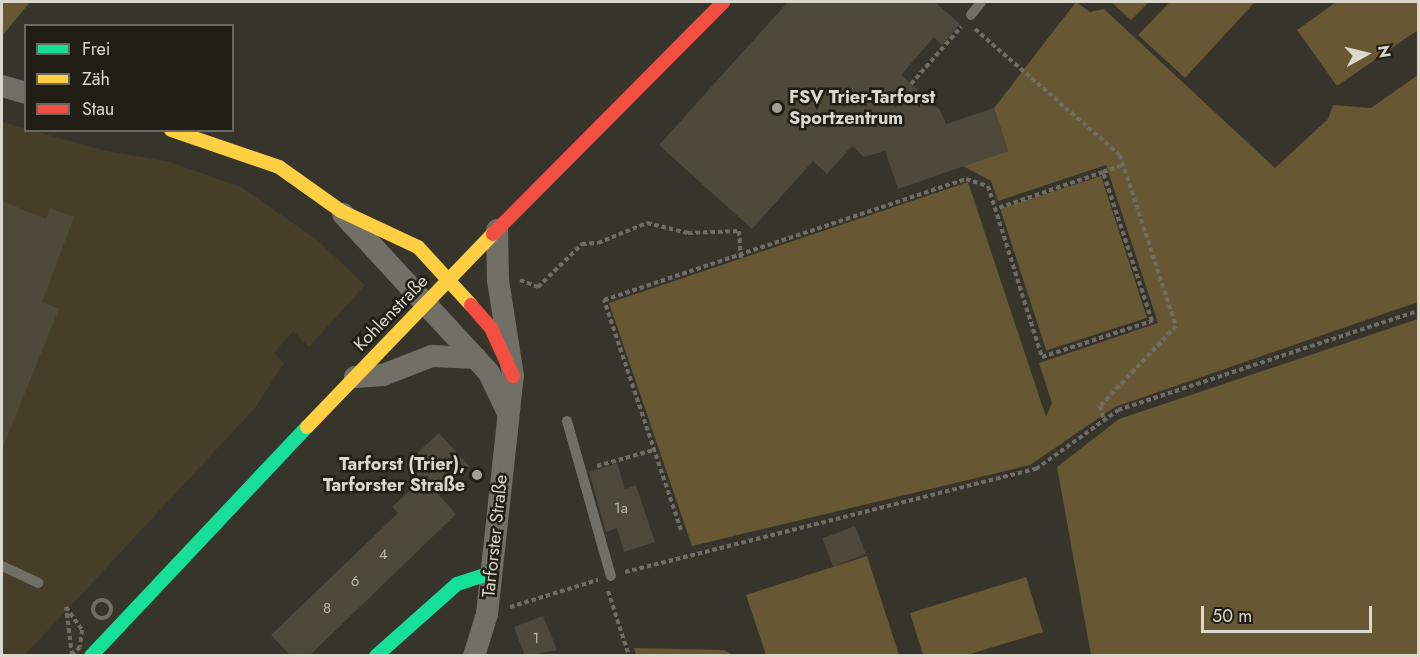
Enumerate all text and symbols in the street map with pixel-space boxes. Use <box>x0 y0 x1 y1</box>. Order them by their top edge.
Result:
legend <box>24 24 234 132</box>
north arrow <box>1336 24 1396 84</box>
text: Frei <box>82 36 111 62</box>
text: N <box>1372 44 1397 59</box>
text: Zäh <box>82 66 110 92</box>
place label: FSV Trier-Tarforst Sportzentrum <box>789 87 935 130</box>
text: Stau <box>82 96 114 122</box>
marker: FSV Trier-Tarforst Sportzentrum <box>770 101 784 115</box>
street label: Kohlenstraße <box>349 270 433 356</box>
place label: Tarforst (Trier), Tarforster Straße <box>323 454 465 496</box>
marker: Tarforst (Trier), Tarforster Straße <box>470 468 484 482</box>
street label: Tarforster Straße <box>478 473 512 599</box>
house number: 1a <box>614 500 628 518</box>
house number: 4 <box>379 546 387 564</box>
house number: 6 <box>351 573 359 591</box>
scale bar <box>1204 594 1375 632</box>
house number: 8 <box>323 600 331 618</box>
text: 50 m <box>1212 603 1252 629</box>
house number: 1 <box>533 630 539 648</box>

